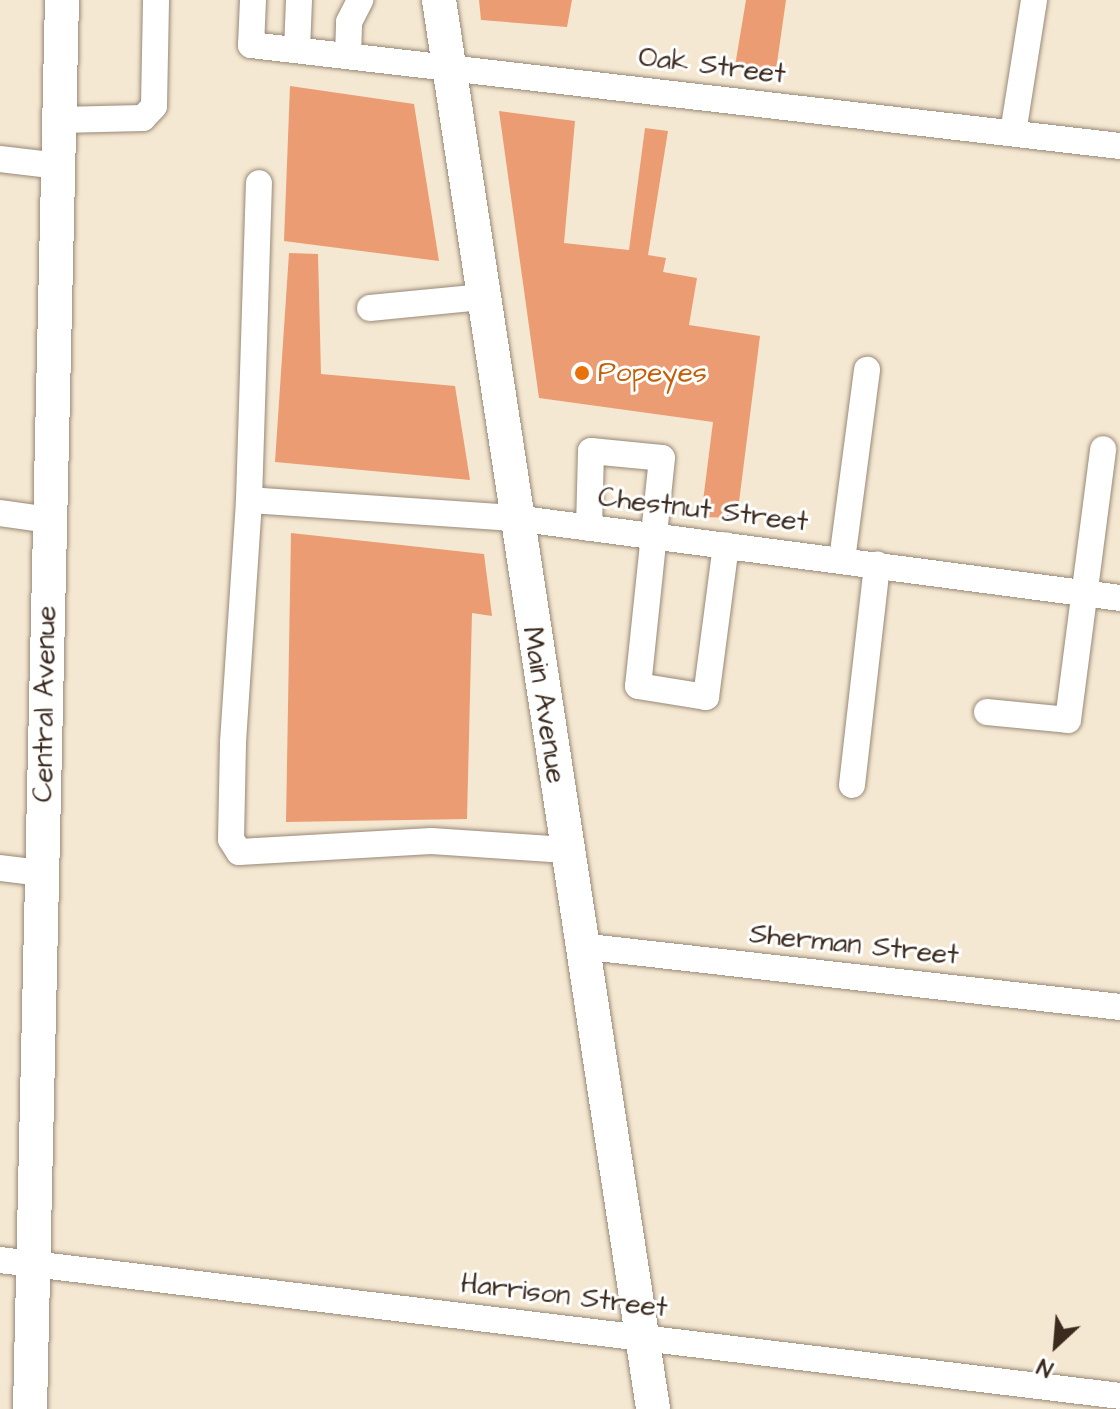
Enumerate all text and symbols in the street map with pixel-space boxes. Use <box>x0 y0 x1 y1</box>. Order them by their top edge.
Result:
street label: Oak Street <box>637 40 787 92</box>
place label: Popeyes <box>598 356 707 390</box>
marker: Popeyes <box>573 364 591 382</box>
street label: Chestnut Street <box>596 480 810 540</box>
street label: Central Avenue <box>26 605 64 803</box>
street label: Main Avenue <box>515 624 573 786</box>
street label: Sherman Street <box>748 917 960 973</box>
street label: Harrison Street <box>459 1267 669 1325</box>
north arrow <box>1016 1305 1096 1385</box>
text: N <box>1032 1350 1058 1384</box>

